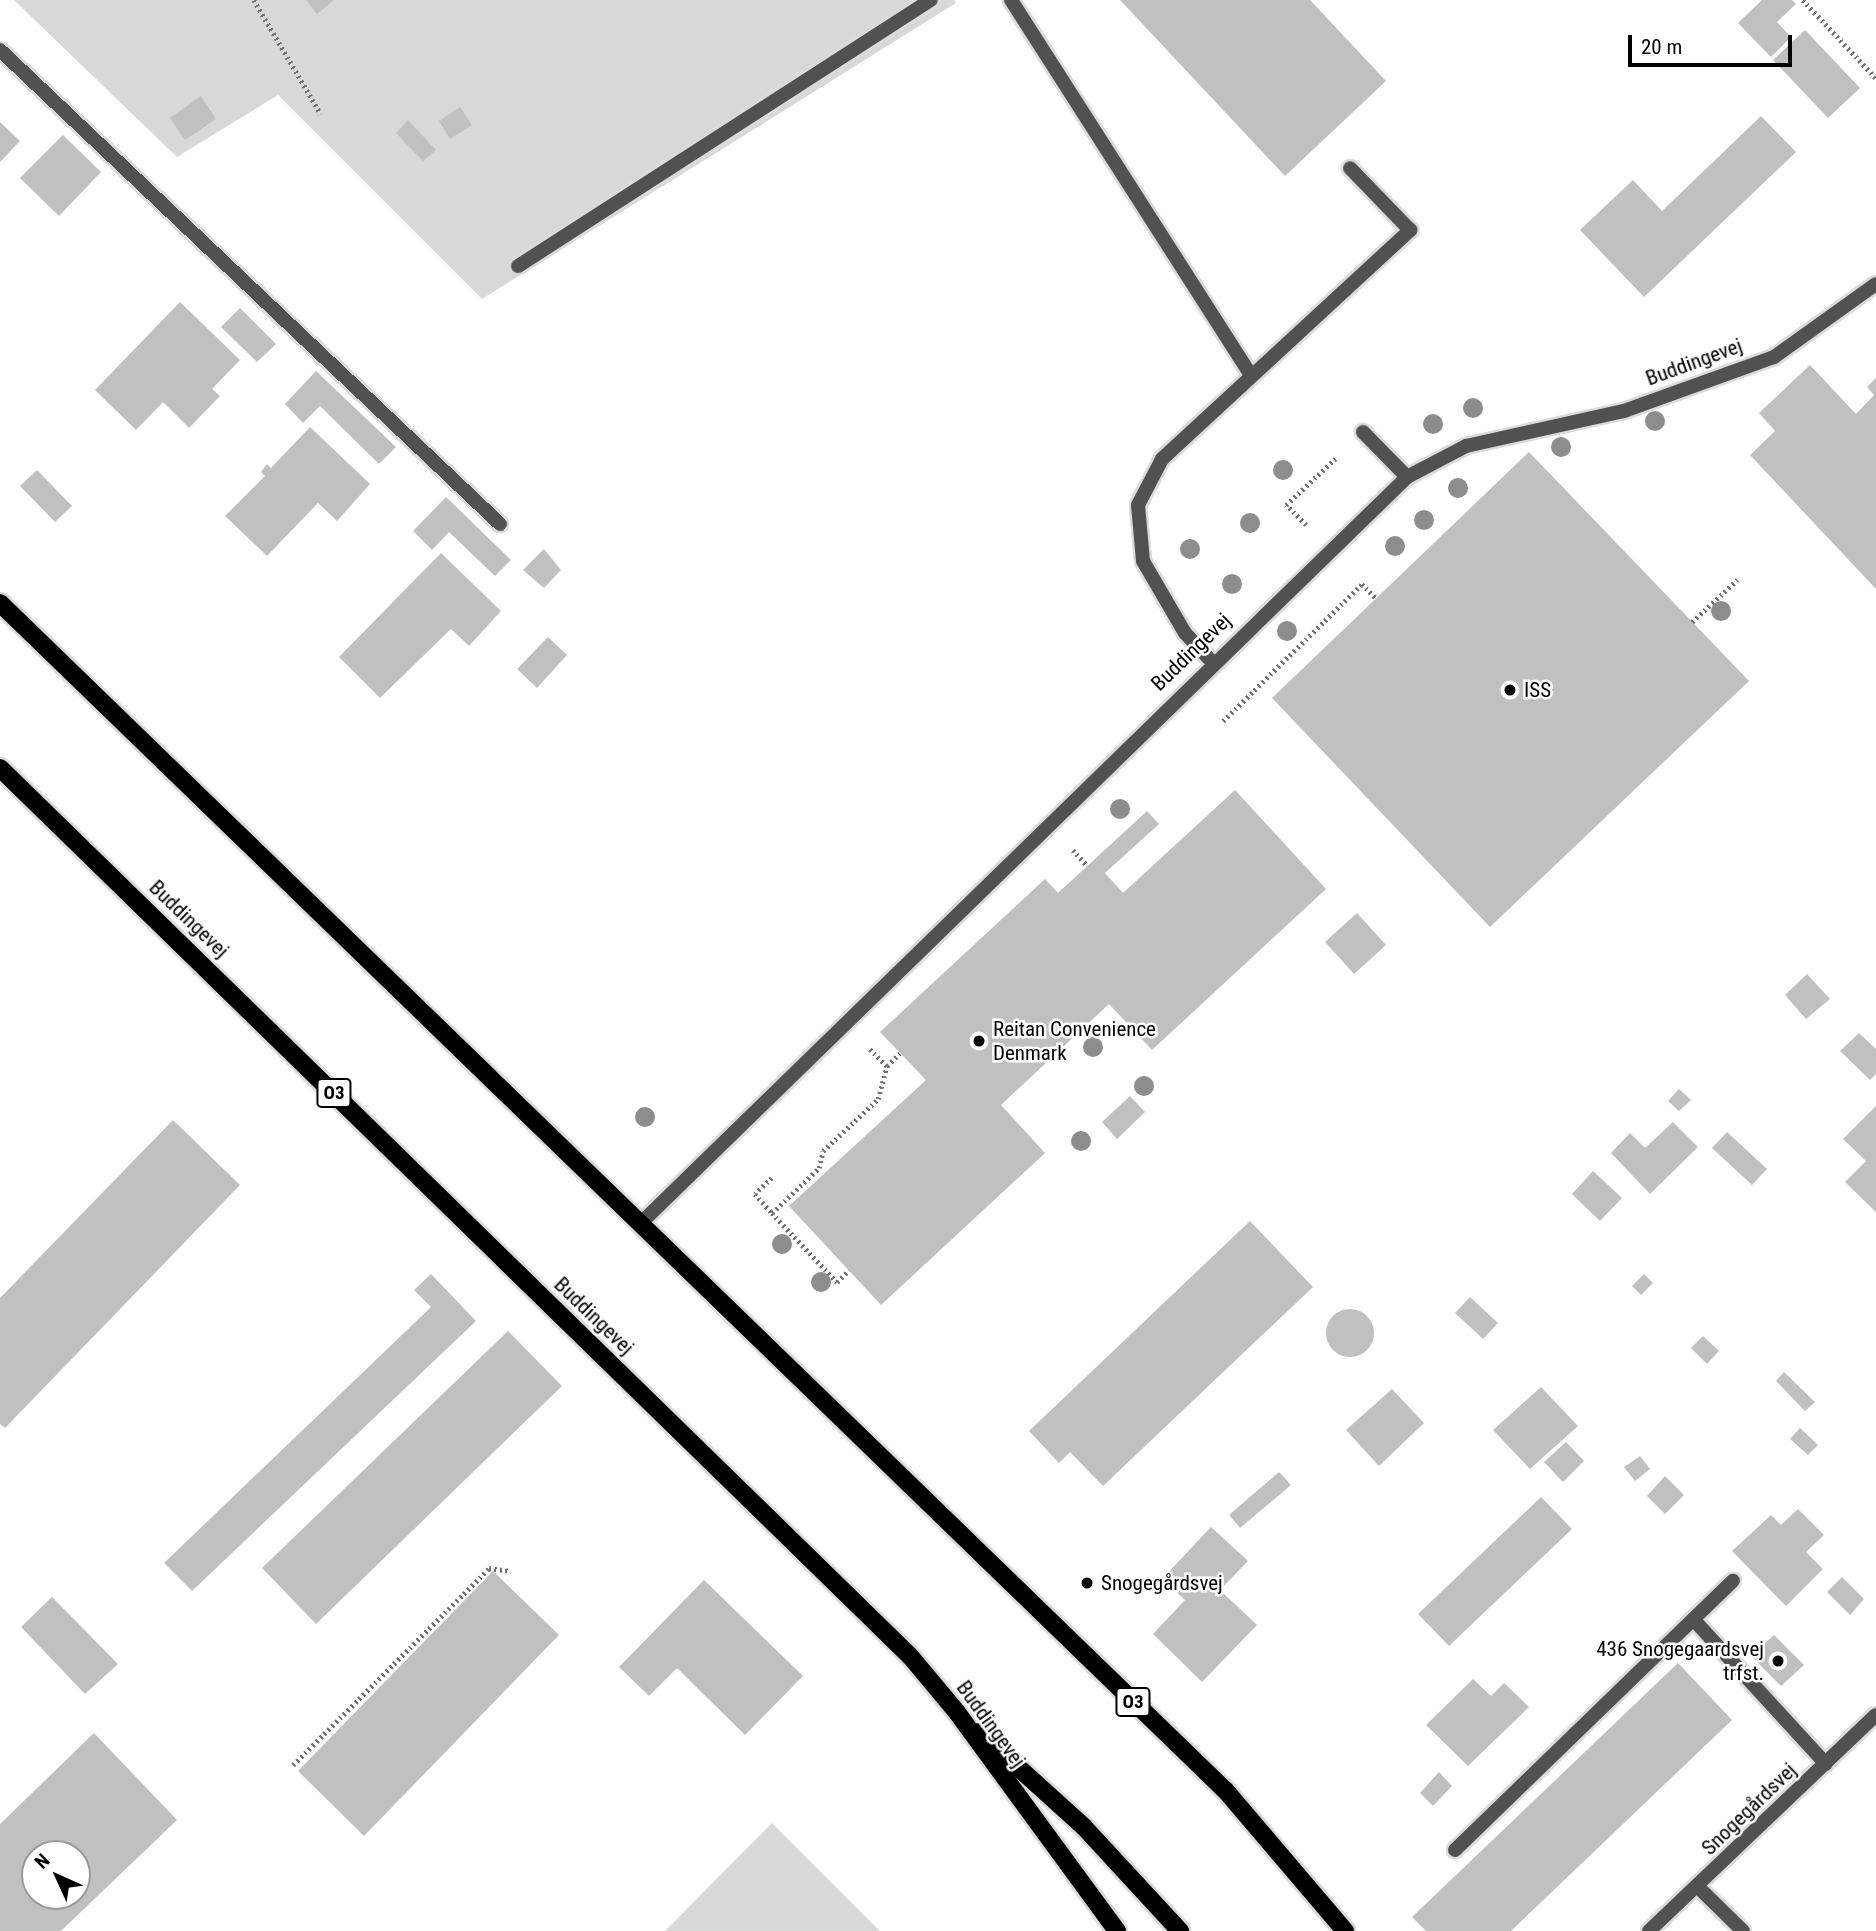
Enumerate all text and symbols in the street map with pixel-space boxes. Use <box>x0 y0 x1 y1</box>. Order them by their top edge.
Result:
scale bar <box>1631 21 1796 65</box>
text: 20 m <box>1641 35 1682 59</box>
street label: Buddingevej <box>1642 333 1746 391</box>
street label: Buddingevej <box>1146 608 1236 696</box>
place label: ISS <box>1524 677 1551 703</box>
marker: ISS <box>1502 682 1518 698</box>
street label: Buddingevej <box>144 875 234 963</box>
place label: Reitan Convenience Denmark <box>993 1016 1156 1066</box>
marker: Reitan Convenience Denmark <box>971 1033 987 1049</box>
road number: O3 <box>315 1078 353 1108</box>
street label: Buddingevej <box>549 1272 639 1360</box>
place label: Snogegårdsvej <box>1101 1570 1223 1596</box>
marker: Snogegårdsvej <box>1079 1575 1095 1591</box>
place label: 436 Snogegaardsvej trfst. <box>1596 1636 1764 1686</box>
marker: 436 Snogegaardsvej trfst. <box>1770 1653 1786 1669</box>
street label: Buddingevej <box>951 1676 1031 1772</box>
road number: O3 <box>1114 1686 1152 1718</box>
street label: Snogegårdsvej <box>1696 1758 1802 1860</box>
north arrow <box>21 1840 91 1910</box>
text: N <box>30 1849 54 1873</box>

